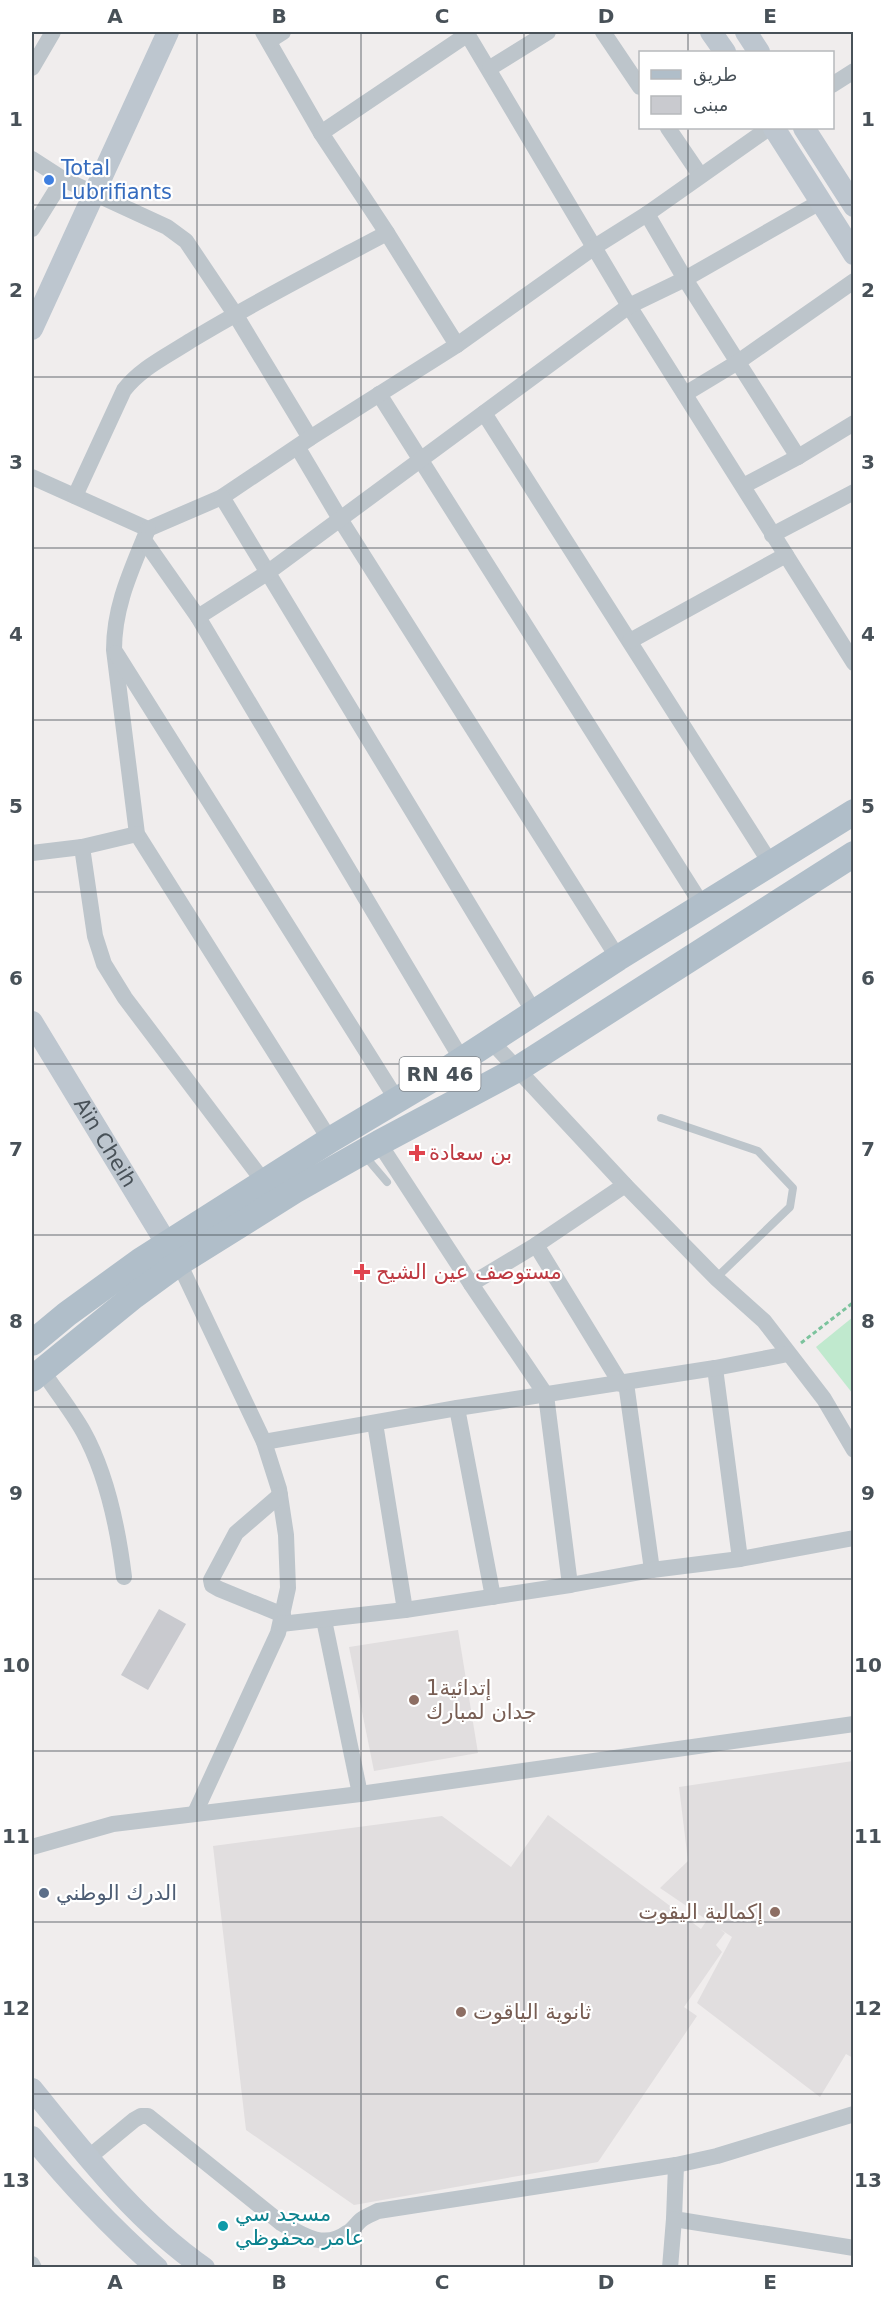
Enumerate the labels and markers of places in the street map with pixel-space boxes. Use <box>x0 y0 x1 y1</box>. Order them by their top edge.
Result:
place label: Total Lubrifiants <box>60 156 172 204</box>
marker: Total Lubrifiants <box>42 173 56 187</box>
place label: بن سعادة <box>429 1141 512 1165</box>
marker: بن سعادة <box>410 1146 424 1160</box>
place label: مستوصف عين الشيح <box>376 1260 562 1284</box>
marker: مستوصف عين الشيح <box>353 1263 371 1281</box>
place label: 1إتدائية جدان لمبارك <box>426 1676 537 1724</box>
marker: 1إتدائية جدان لمبارك <box>407 1693 421 1707</box>
place label: الدرك الوطني <box>56 1881 177 1905</box>
marker: الدرك الوطني <box>37 1886 51 1900</box>
place label: إكمالية اليقوت <box>638 1900 763 1925</box>
marker: إكمالية اليقوت <box>768 1905 782 1919</box>
place label: ثانوية الياقوت <box>473 2000 591 2024</box>
marker: ثانوية الياقوت <box>454 2005 468 2019</box>
place label: مسجد سي عامر محفوظي <box>235 2202 364 2250</box>
marker: مسجد سي عامر محفوظي <box>216 2219 230 2233</box>

